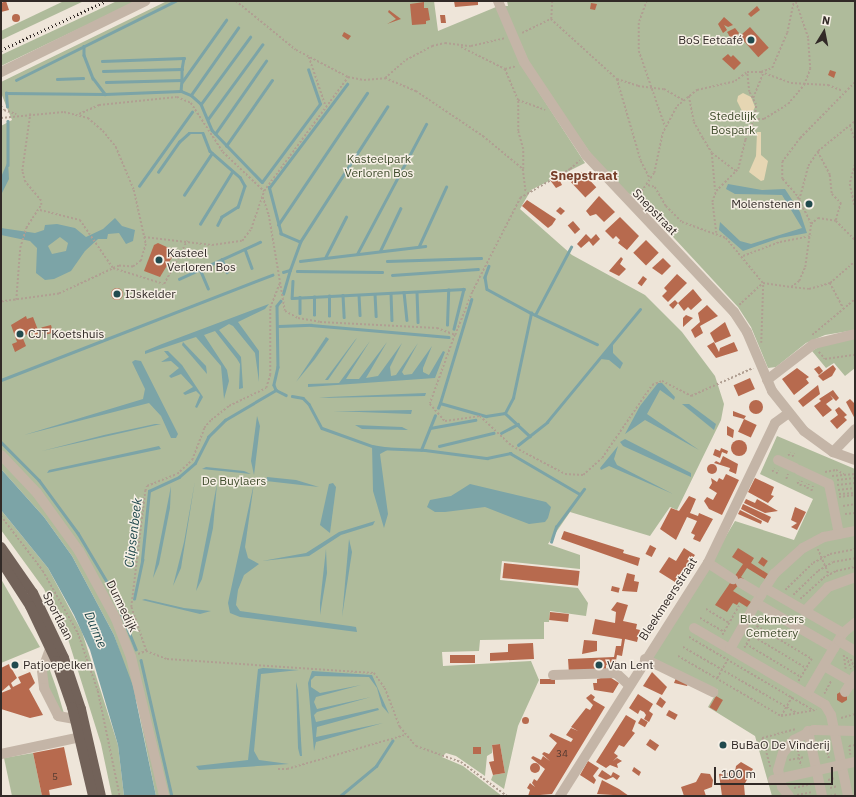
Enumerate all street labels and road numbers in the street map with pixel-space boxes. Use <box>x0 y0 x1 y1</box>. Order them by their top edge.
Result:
street label: Snepstraat <box>629 186 681 238</box>
street label: Bleekmeersstraat <box>636 555 700 643</box>
street label: Durmedijk <box>103 578 141 634</box>
street label: Sportlaan <box>40 589 76 643</box>

